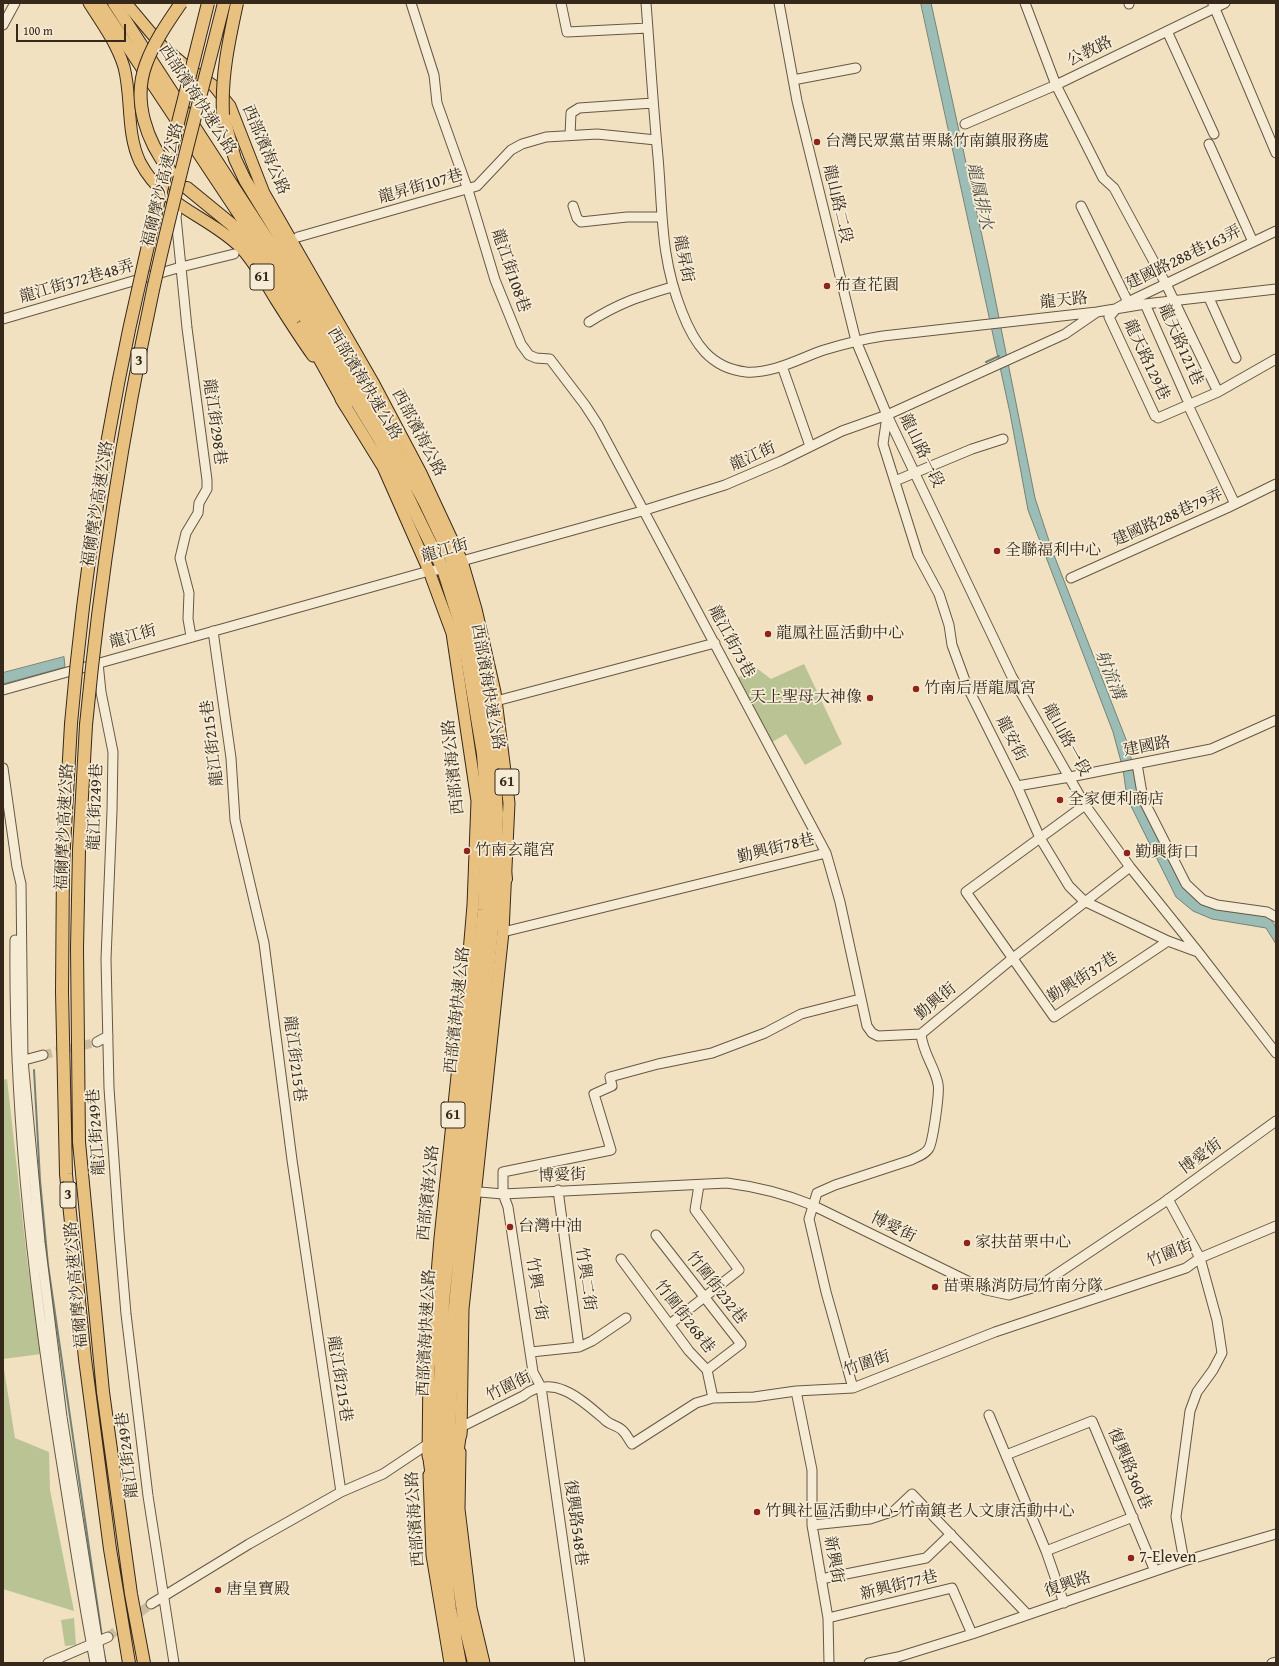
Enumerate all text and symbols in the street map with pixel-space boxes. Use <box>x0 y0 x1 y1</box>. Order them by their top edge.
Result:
scale bar <box>18 16 128 42</box>
text: 100 m <box>23 22 53 39</box>
street label: 公教路 <box>1064 33 1116 71</box>
street label: 西部濱海快速公路 <box>154 41 240 159</box>
street label: 西部濱海公路 <box>237 102 293 198</box>
street label: 福爾摩沙高速公路 <box>138 121 188 249</box>
place label: 台灣民眾黨苗栗縣竹南鎮服務處 <box>825 132 1049 152</box>
marker: 台灣民眾黨苗栗縣竹南鎮服務處 <box>812 137 822 147</box>
water label: 龍鳳排水 <box>962 161 996 231</box>
street label: 龍山路二段 <box>819 163 855 245</box>
street label: 龍昇街107巷 <box>376 166 466 208</box>
street label: 建國路288巷163弄 <box>1123 222 1245 294</box>
street label: 龍江街108巷 <box>487 227 533 315</box>
street label: 龍昇街 <box>669 234 697 284</box>
street label: 龍江街372巷48弄 <box>17 256 137 308</box>
road number: 61 <box>250 264 274 290</box>
place label: 布查花園 <box>835 276 899 296</box>
marker: 布查花園 <box>822 281 832 291</box>
street label: 龍天路 <box>1039 289 1089 313</box>
street label: 龍天路121巷 <box>1154 301 1206 389</box>
street label: 龍天路129巷 <box>1119 316 1173 404</box>
street label: 西部濱海快速公路 <box>323 324 405 444</box>
road number: 3 <box>131 348 147 374</box>
street label: 龍江街298巷 <box>198 378 230 466</box>
street label: 西部濱海公路 <box>387 386 449 480</box>
street label: 龍山路一段 <box>895 411 947 491</box>
street label: 龍江街 <box>727 438 779 476</box>
street label: 福爾摩沙高速公路 <box>79 439 117 569</box>
street label: 建國路288巷79弄 <box>1110 485 1226 551</box>
street label: 龍江街 <box>419 535 471 567</box>
place label: 全聯福利中心 <box>1005 541 1101 561</box>
marker: 全聯福利中心 <box>992 546 1002 556</box>
street label: 龍江街73巷 <box>704 602 758 682</box>
street label: 龍江街 <box>107 621 159 653</box>
street label: 西部濱海快速公路 <box>466 622 508 752</box>
place label: 龍鳳社區活動中心 <box>776 624 904 644</box>
marker: 龍鳳社區活動中心 <box>763 629 773 639</box>
water label: 射流溝 <box>1090 648 1128 702</box>
place label: 竹南后厝龍鳳宮 <box>924 679 1036 699</box>
marker: 竹南后厝龍鳳宮 <box>911 684 921 694</box>
place label: 天上聖母大神像 <box>750 688 862 708</box>
marker: 天上聖母大神像 <box>865 693 875 703</box>
street label: 龍江街215巷 <box>198 699 228 787</box>
street label: 龍山路一段 <box>1038 700 1094 780</box>
street label: 龍安街 <box>992 713 1030 765</box>
street label: 西部濱海公路 <box>439 718 469 816</box>
street label: 建國路 <box>1122 733 1172 761</box>
street label: 福爾摩沙高速公路 <box>52 763 78 891</box>
street label: 龍江街249巷 <box>85 763 107 851</box>
road number: 61 <box>495 769 519 795</box>
place label: 全家便利商店 <box>1068 790 1164 810</box>
marker: 全家便利商店 <box>1055 795 1065 805</box>
street label: 勤興街78巷 <box>735 830 817 868</box>
place label: 竹南玄龍宮 <box>475 841 555 861</box>
place label: 勤興街口 <box>1135 843 1199 863</box>
marker: 竹南玄龍宮 <box>462 846 472 856</box>
marker: 勤興街口 <box>1122 848 1132 858</box>
street label: 西部濱海快速公路 <box>442 945 474 1075</box>
street label: 勤興街37巷 <box>1044 949 1122 1007</box>
street label: 勤興街 <box>911 979 961 1025</box>
street label: 龍江街215巷 <box>279 1015 309 1103</box>
street label: 龍江街249巷 <box>84 1088 110 1176</box>
road number: 61 <box>441 1102 465 1128</box>
street label: 博愛街 <box>1176 1135 1226 1179</box>
street label: 西部濱海公路 <box>414 1144 444 1242</box>
street label: 博愛街 <box>538 1166 586 1186</box>
road number: 3 <box>60 1182 76 1208</box>
street label: 博愛街 <box>867 1209 919 1247</box>
place label: 台灣中油 <box>518 1217 582 1237</box>
street label: 福爾摩沙高速公路 <box>62 1220 92 1350</box>
marker: 台灣中油 <box>505 1222 515 1232</box>
place label: 家扶苗栗中心 <box>975 1233 1071 1253</box>
street label: 竹圍街 <box>1144 1236 1196 1272</box>
marker: 家扶苗栗中心 <box>962 1238 972 1248</box>
street label: 竹興二街 <box>571 1246 599 1312</box>
street label: 竹圍街232巷 <box>682 1248 750 1328</box>
street label: 竹興一街 <box>522 1256 550 1322</box>
street label: 西部濱海快速公路 <box>414 1269 440 1397</box>
street label: 竹圍街268巷 <box>650 1277 718 1357</box>
place label: 苗栗縣消防局竹南分隊 <box>943 1277 1103 1297</box>
marker: 苗栗縣消防局竹南分隊 <box>930 1282 940 1292</box>
street label: 龍江街215巷 <box>323 1334 355 1424</box>
street label: 竹圍街 <box>841 1347 893 1381</box>
street label: 竹圍街 <box>483 1368 535 1406</box>
street label: 龍江街249巷 <box>113 1411 143 1499</box>
street label: 復興路360巷 <box>1103 1425 1155 1513</box>
street label: 西部濱海公路 <box>403 1470 429 1568</box>
street label: 復興路548巷 <box>559 1479 591 1567</box>
place label: 竹興社區活動中心-竹南鎮老人文康活動中心 <box>765 1502 1074 1522</box>
marker: 竹興社區活動中心-竹南鎮老人文康活動中心 <box>752 1507 762 1517</box>
street label: 新興街 <box>819 1535 847 1585</box>
place label: 7-Eleven <box>1139 1548 1196 1568</box>
marker: 7-Eleven <box>1126 1553 1136 1563</box>
street label: 新興街77巷 <box>858 1567 940 1605</box>
street label: 復興路 <box>1042 1568 1094 1602</box>
place label: 唐皇寶殿 <box>226 1580 290 1600</box>
marker: 唐皇寶殿 <box>213 1585 223 1595</box>

